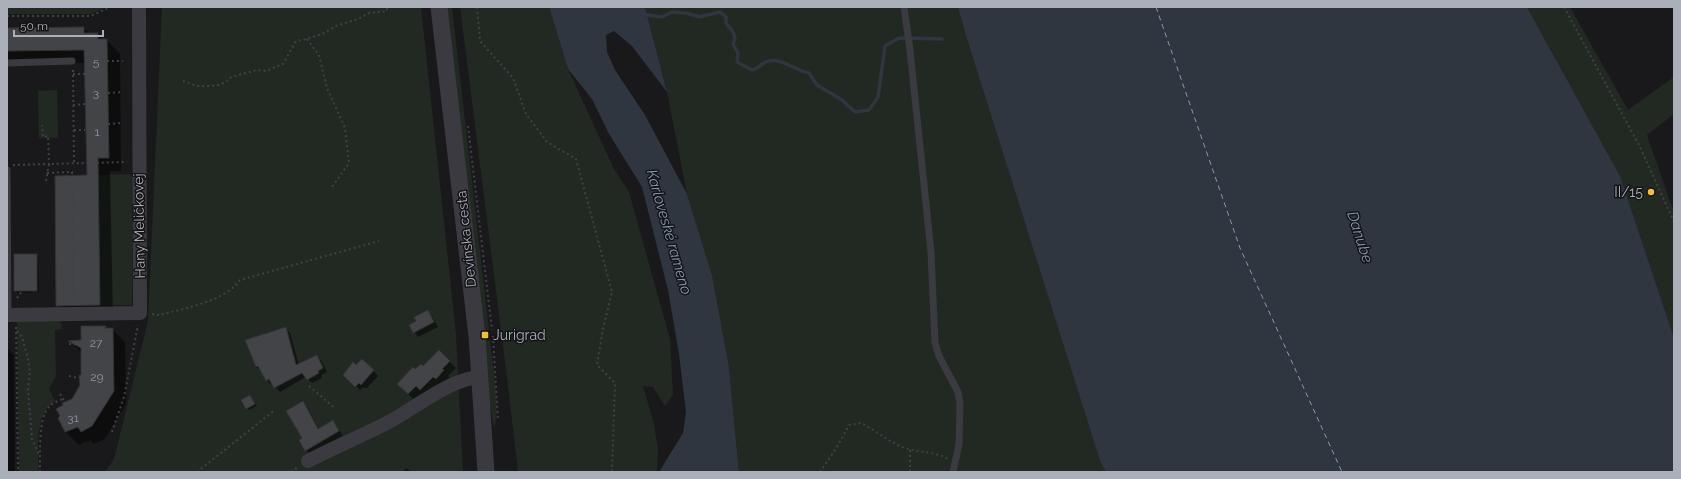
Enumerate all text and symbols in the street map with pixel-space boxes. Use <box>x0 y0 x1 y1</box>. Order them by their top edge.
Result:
scale bar <box>14 12 103 38</box>
text: 50 m <box>20 19 48 33</box>
house number: 5 <box>93 55 100 69</box>
house number: 3 <box>93 86 99 100</box>
house number: 1 <box>94 125 100 139</box>
water label: Karloveské rameno <box>643 167 695 297</box>
street label: Hany Meličkovej <box>130 173 148 279</box>
place label: II/15 <box>1614 184 1643 200</box>
marker: II/15 <box>1646 187 1656 197</box>
street label: Devínska cesta <box>453 190 479 288</box>
water label: Danube <box>1343 209 1377 265</box>
place label: Jurigrad <box>493 327 546 343</box>
marker: Jurigrad <box>480 330 490 340</box>
house number: 27 <box>90 336 103 350</box>
house number: 29 <box>90 370 104 384</box>
house number: 31 <box>67 411 79 425</box>

